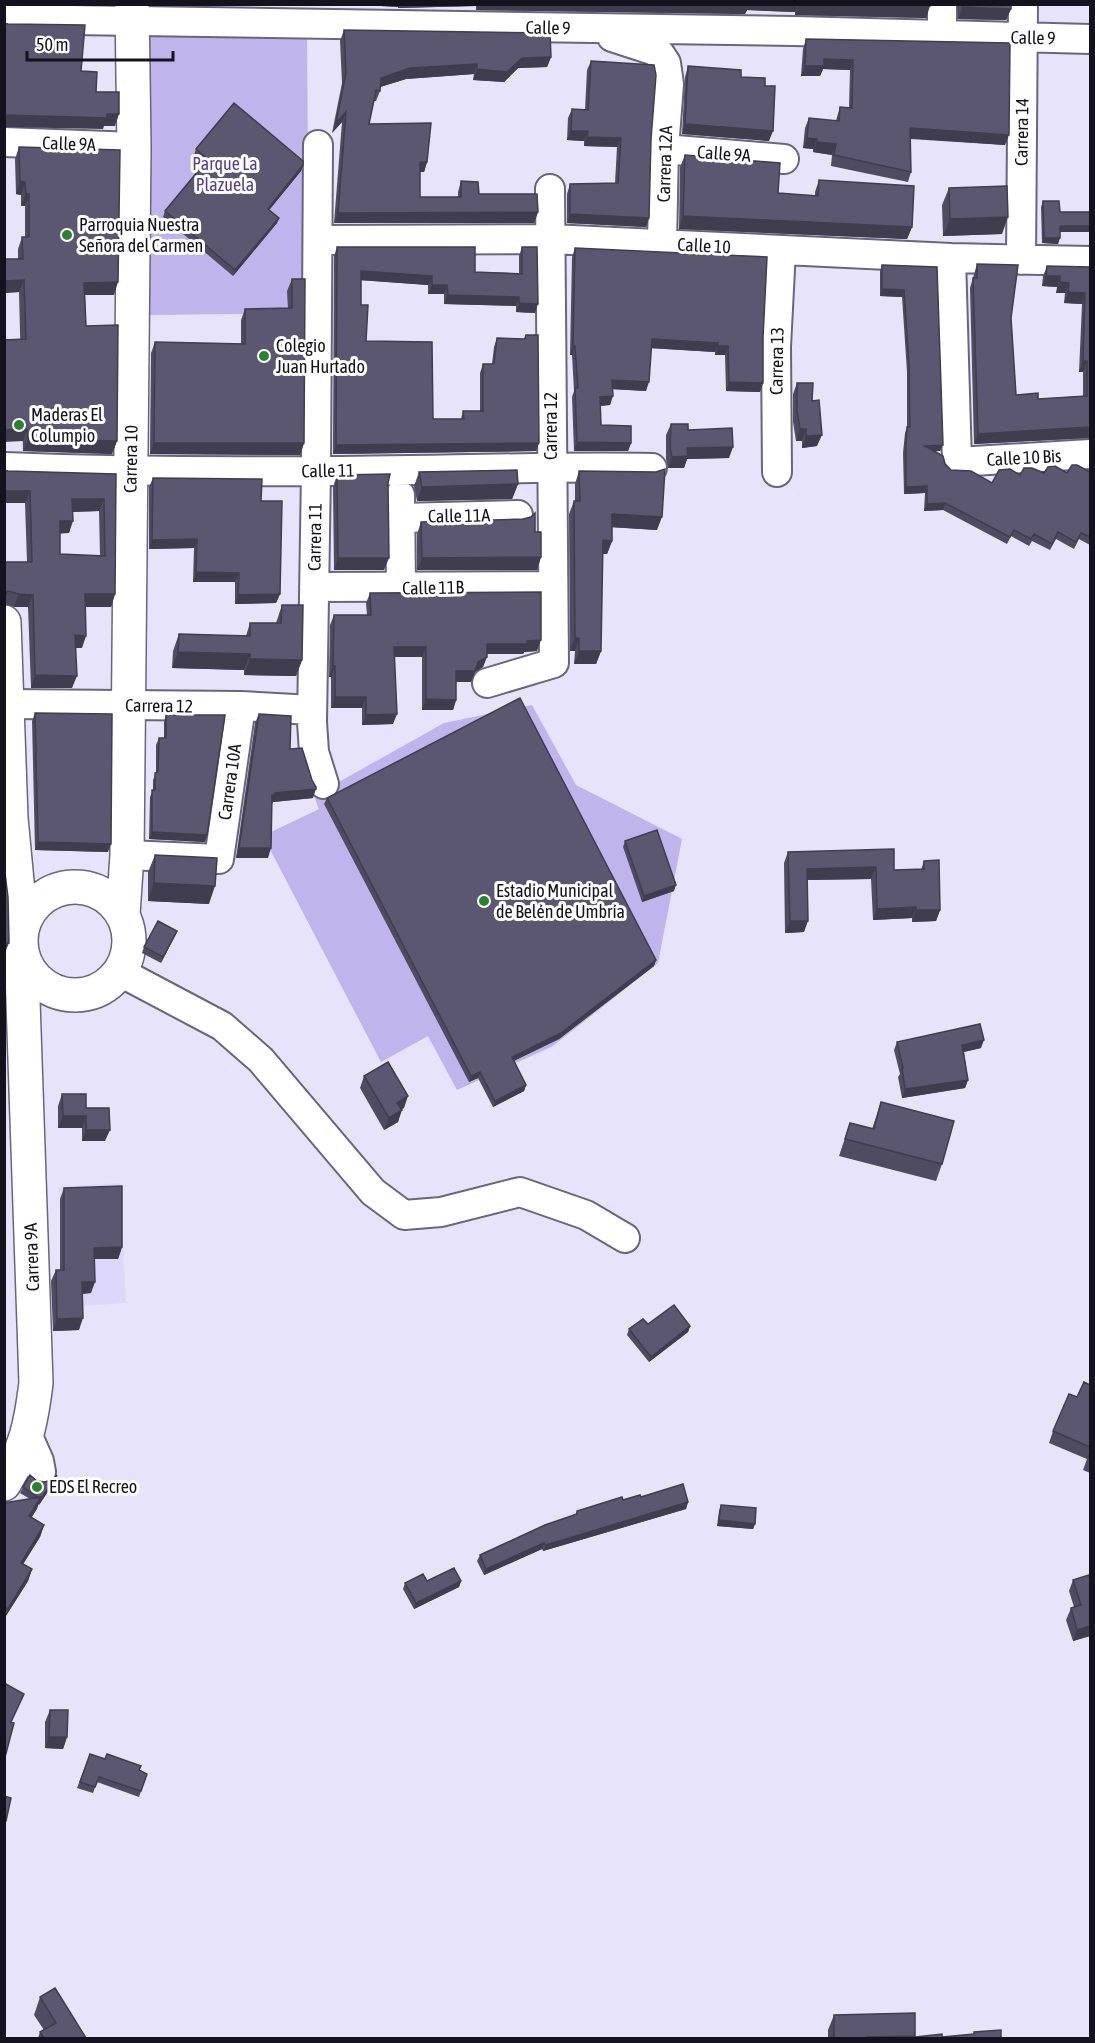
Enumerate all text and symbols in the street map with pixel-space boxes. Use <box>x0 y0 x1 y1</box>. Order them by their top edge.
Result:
street label: Calle 9 <box>525 17 571 38</box>
scale bar <box>27 24 172 62</box>
street label: Calle 9 <box>1010 27 1056 48</box>
text: 50 m <box>36 34 68 55</box>
street label: Carrera 14 <box>1010 98 1033 166</box>
street label: Carrera 12A <box>653 125 676 203</box>
street label: Calle 9A <box>42 132 96 155</box>
street label: Calle 9A <box>696 141 752 166</box>
park label: Parque La Plazuela <box>192 153 258 195</box>
place label: Parroquia Nuestra Señora del Carmen <box>79 214 203 256</box>
marker: Parroquia Nuestra Señora del Carmen <box>60 228 74 242</box>
street label: Calle 10 <box>677 234 731 257</box>
street label: Carrera 13 <box>765 327 788 395</box>
place label: Colegio Juan Hurtado <box>276 335 365 377</box>
marker: Colegio Juan Hurtado <box>257 349 271 363</box>
street label: Carrera 12 <box>540 392 561 460</box>
place label: Maderas El Columpio <box>31 404 103 446</box>
marker: Maderas El Columpio <box>12 418 26 432</box>
street label: Carrera 10 <box>119 425 142 493</box>
street label: Calle 10 Bis <box>986 445 1062 470</box>
street label: Calle 11 <box>301 460 355 481</box>
street label: Carrera 11 <box>303 503 326 571</box>
street label: Calle 11A <box>428 504 490 527</box>
street label: Calle 11B <box>402 576 465 599</box>
street label: Carrera 12 <box>125 694 193 717</box>
street label: Carrera 10A <box>214 742 245 821</box>
place label: Estadio Municipal de Belén de Umbría <box>496 880 625 922</box>
marker: Estadio Municipal de Belén de Umbría <box>477 894 491 908</box>
street label: Carrera 9A <box>20 1222 43 1292</box>
place label: EDS El Recreo <box>49 1476 137 1497</box>
marker: EDS El Recreo <box>30 1480 44 1494</box>

